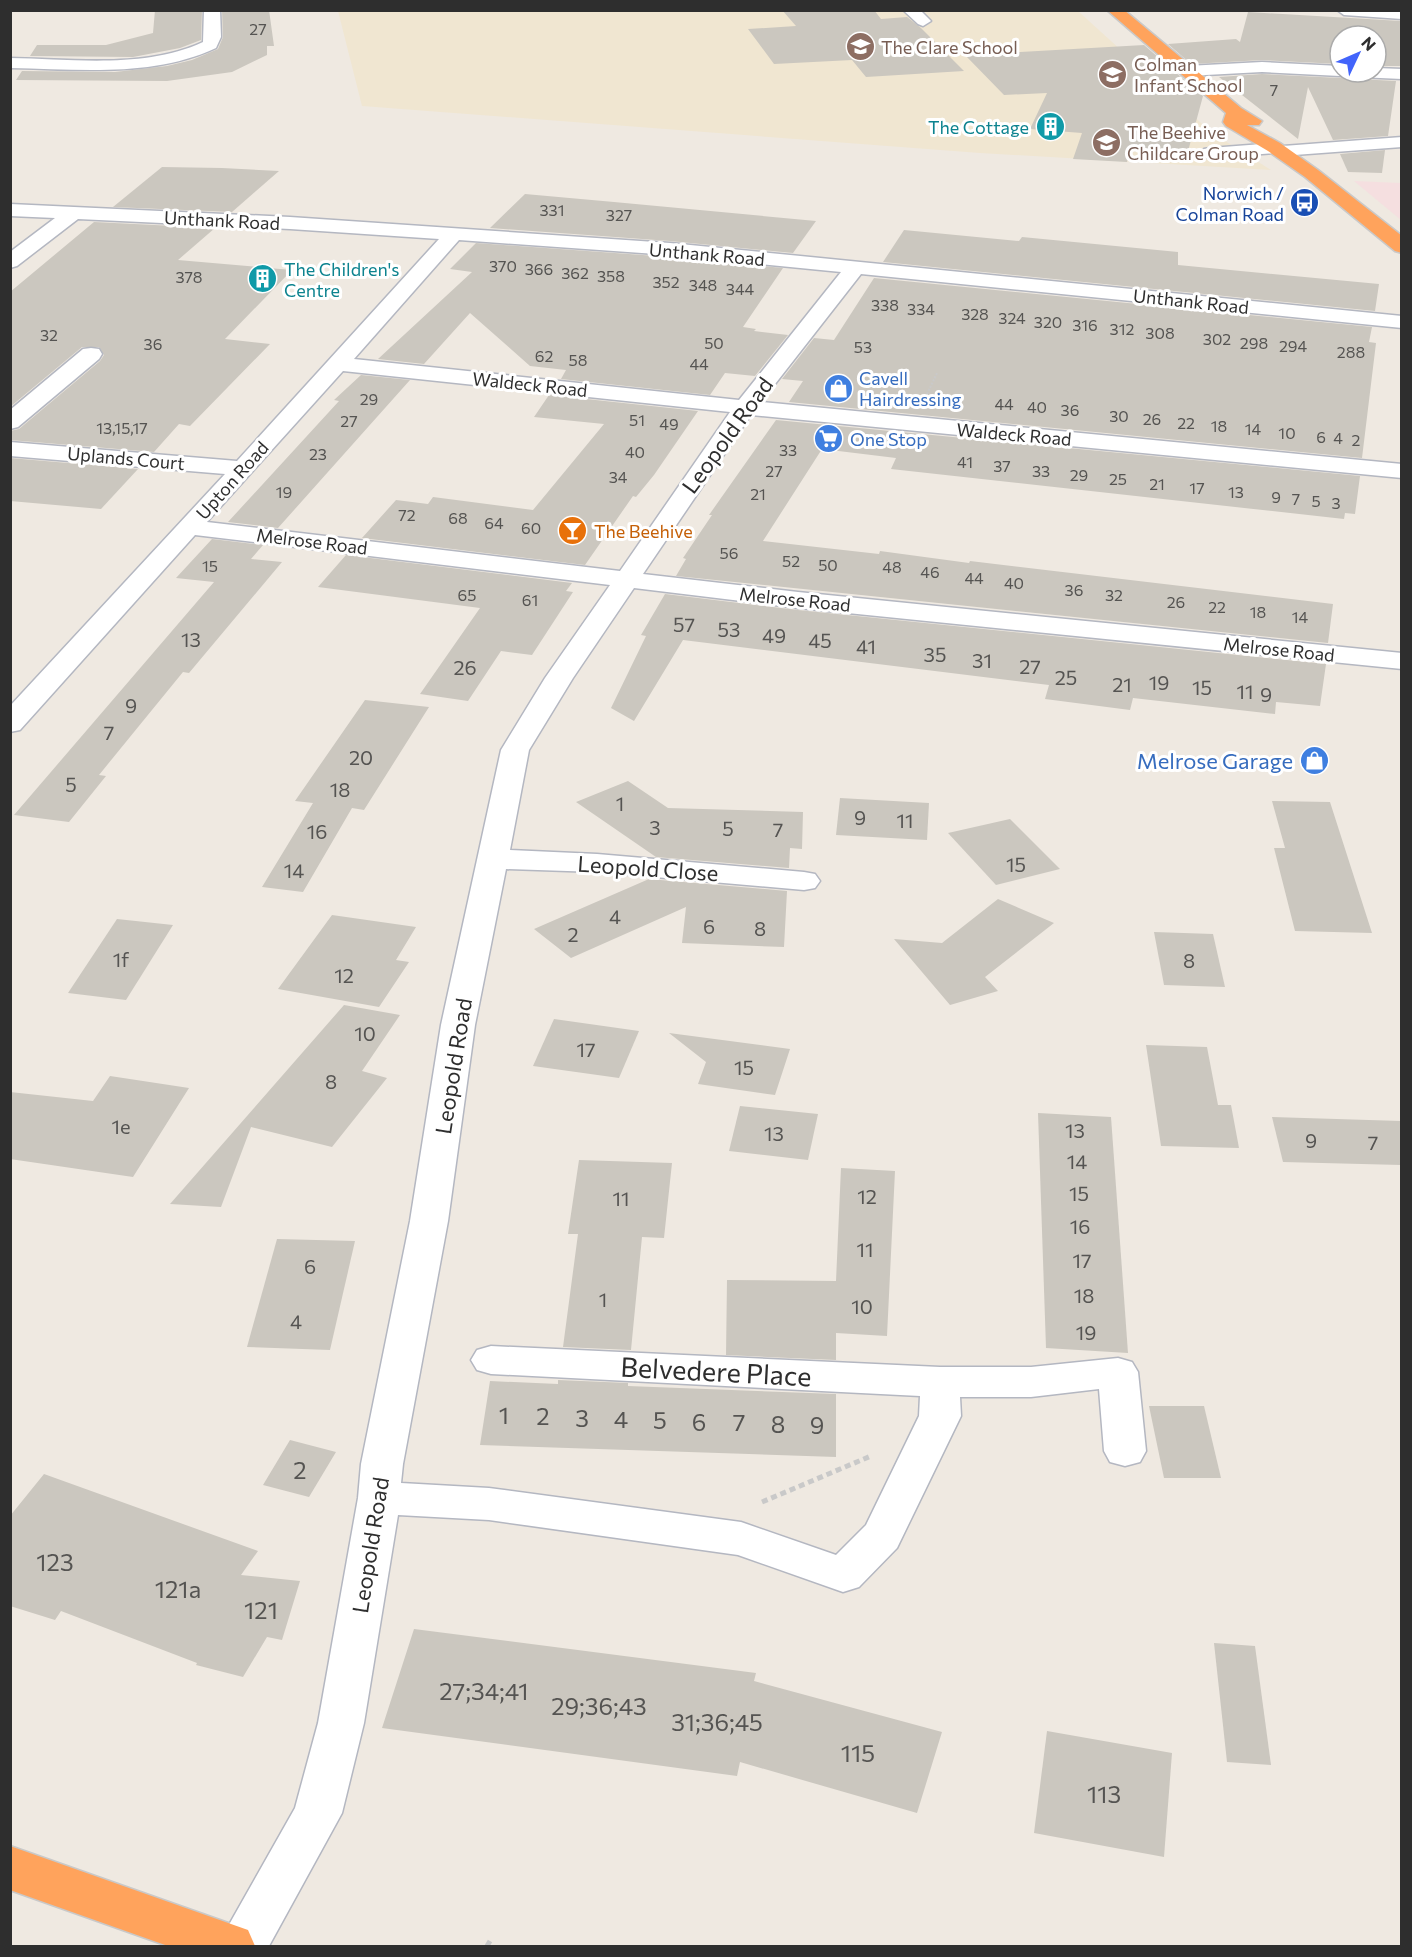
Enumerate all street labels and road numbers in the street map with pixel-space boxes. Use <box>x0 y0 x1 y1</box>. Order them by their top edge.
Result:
street label: Unthank Road <box>163 206 281 234</box>
street label: Unthank Road <box>648 238 766 270</box>
street label: Unthank Road <box>1132 284 1250 318</box>
street label: Waldeck Road <box>471 367 589 401</box>
street label: Leopold Road <box>676 371 778 499</box>
street label: Waldeck Road <box>956 418 1072 450</box>
street label: Upton Road <box>191 436 273 524</box>
street label: Uplands Court <box>66 442 186 474</box>
street label: Melrose Road <box>255 523 369 559</box>
street label: Melrose Road <box>738 582 852 616</box>
street label: Melrose Road <box>1222 632 1336 666</box>
street label: Leopold Close <box>577 850 719 886</box>
street label: Leopold Road <box>429 996 477 1136</box>
street label: Belvedere Place <box>620 1350 812 1392</box>
street label: Leopold Road <box>346 1475 394 1615</box>

